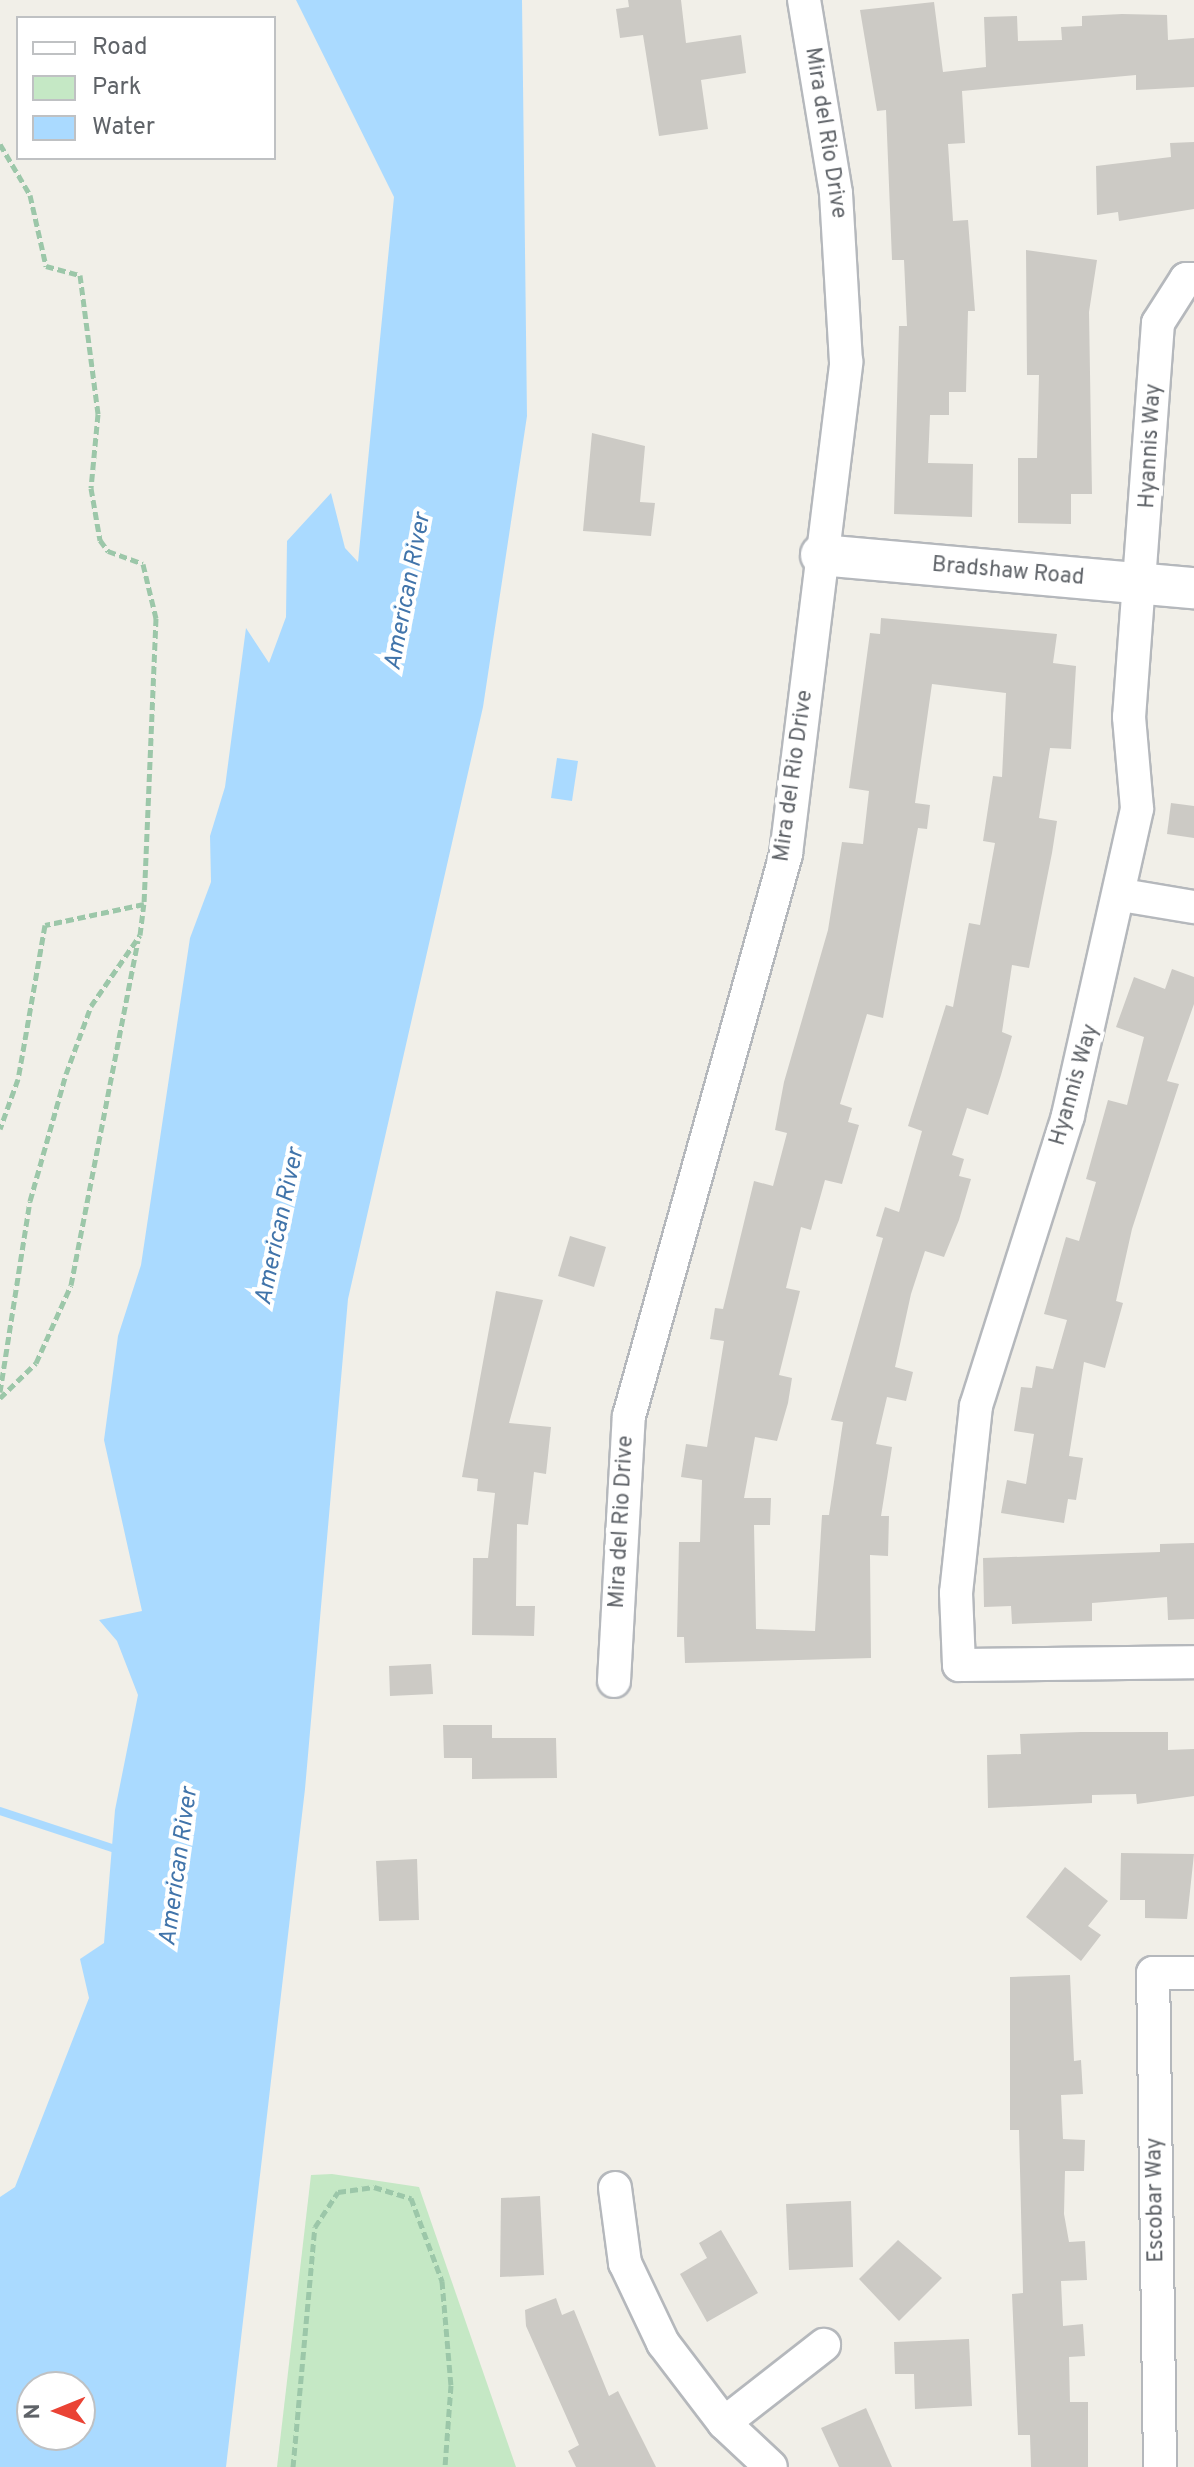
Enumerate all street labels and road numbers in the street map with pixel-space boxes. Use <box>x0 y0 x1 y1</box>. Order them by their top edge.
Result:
street label: Mira del Rio Drive <box>798 45 852 221</box>
street label: Hyannis Way <box>1135 383 1167 509</box>
street label: Bradshaw Road <box>931 552 1085 592</box>
street label: Mira del Rio Drive <box>769 688 819 864</box>
street label: Hyannis Way <box>1045 1021 1105 1149</box>
street label: Mira del Rio Drive <box>604 1435 640 1609</box>
street label: Escobar Way <box>1142 2137 1170 2263</box>

